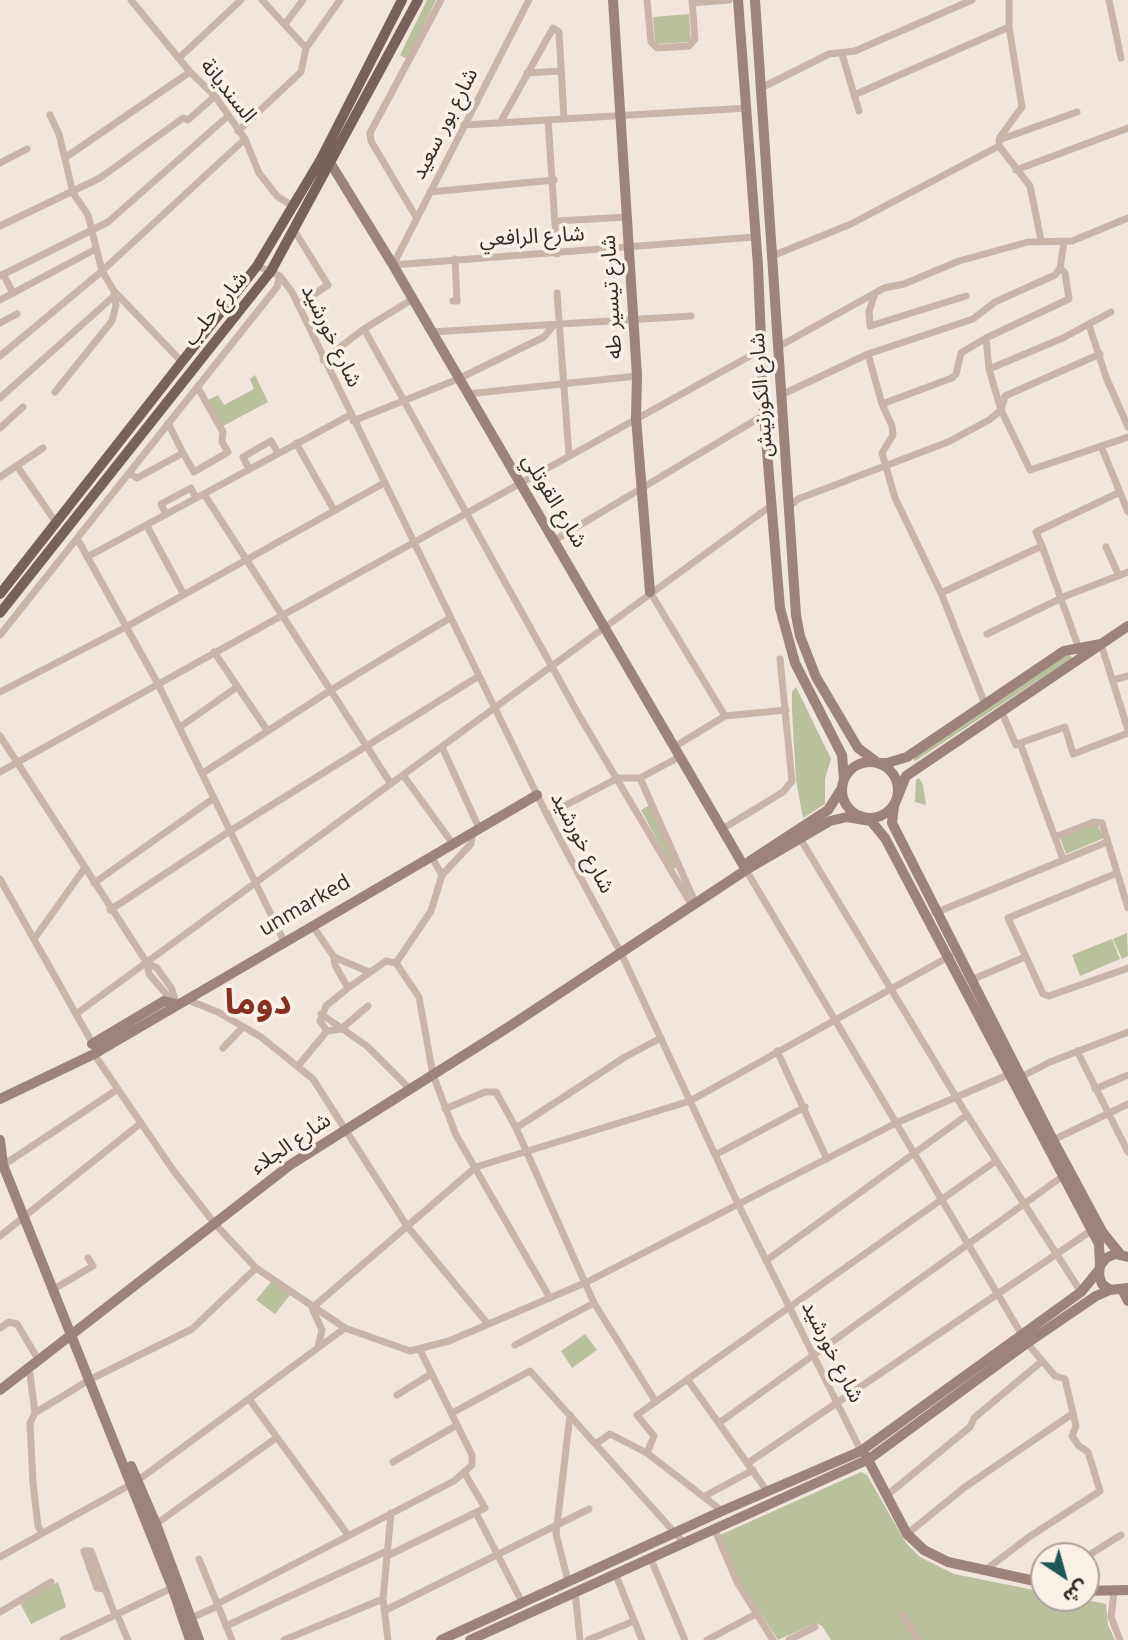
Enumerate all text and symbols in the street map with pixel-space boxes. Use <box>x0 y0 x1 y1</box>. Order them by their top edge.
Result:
street label: السنديانة <box>195 54 261 128</box>
street label: شارع بور سعيد <box>406 64 484 184</box>
street label: شارع الرافعي <box>479 222 585 252</box>
street label: شارع تيسير طه <box>596 234 628 360</box>
street label: شارع حلب <box>179 267 253 351</box>
street label: شارع خورشيد <box>295 280 367 392</box>
street label: شارع الكورنيش <box>745 332 779 458</box>
street label: شارع القوتلي <box>516 449 592 553</box>
street label: شارع خورشيد <box>545 788 619 898</box>
street label: unmarked <box>255 870 355 942</box>
district label: دوما <box>224 983 292 1025</box>
street label: شارع الجلاء <box>246 1108 336 1180</box>
street label: شارع خورشيد <box>796 1297 868 1407</box>
north arrow <box>1030 1542 1100 1612</box>
text: ش <box>1058 1574 1094 1611</box>

